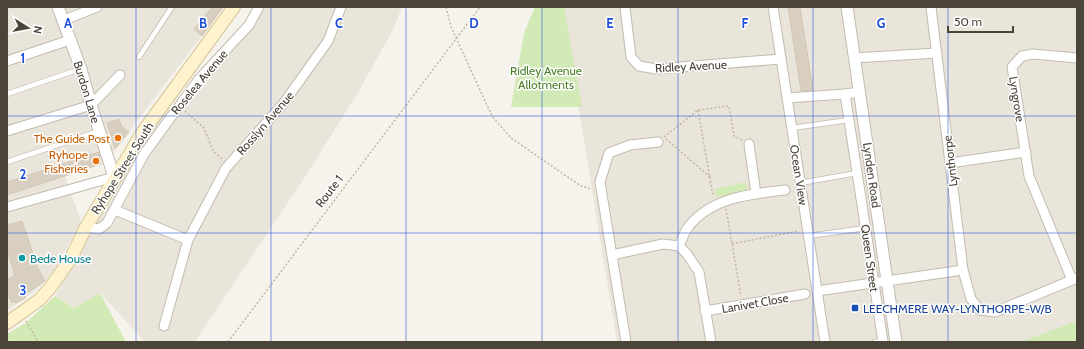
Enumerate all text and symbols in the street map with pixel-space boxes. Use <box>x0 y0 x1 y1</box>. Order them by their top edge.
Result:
north arrow <box>8 8 48 48</box>
scale bar <box>948 8 1013 34</box>
text: 50 m <box>954 14 982 29</box>
text: A <box>64 15 73 31</box>
text: B <box>199 15 207 31</box>
text: C <box>335 15 343 31</box>
text: D <box>469 15 479 31</box>
text: E <box>606 15 614 31</box>
text: F <box>742 15 749 31</box>
text: G <box>877 15 886 31</box>
text: N <box>30 25 45 35</box>
street label: Roselea Avenue <box>167 46 231 118</box>
text: 1 <box>21 50 25 66</box>
street label: Ridley Avenue <box>655 57 727 75</box>
street label: Burdon Lane <box>70 59 104 125</box>
park label: Ridley Avenue Allotments <box>510 63 582 92</box>
street label: Lyngrove <box>1006 75 1028 123</box>
street label: Rosslyn Avenue <box>233 88 297 158</box>
street label: Ryhope Street South <box>88 119 156 217</box>
place label: The Guide Post <box>34 131 110 146</box>
marker: The Guide Post <box>113 133 123 143</box>
street label: Lynthorpe <box>939 134 961 188</box>
street label: Lynden Road <box>860 141 884 209</box>
street label: Ocean View <box>787 144 811 207</box>
place label: Ryhope Fisheries <box>44 147 88 176</box>
marker: Ryhope Fisheries <box>91 156 101 166</box>
text: 2 <box>20 166 27 182</box>
street label: Route 1 <box>312 172 346 210</box>
street label: Queen Street <box>858 223 882 293</box>
place label: Bede House <box>30 251 91 266</box>
marker: Bede House <box>17 253 27 263</box>
text: 3 <box>19 282 27 298</box>
street label: Lanivet Close <box>720 290 790 316</box>
place label: LEECHMERE WAY-LYNTHORPE-W/B <box>863 301 1052 316</box>
marker: LEECHMERE WAY-LYNTHORPE-W/B <box>850 303 860 313</box>

